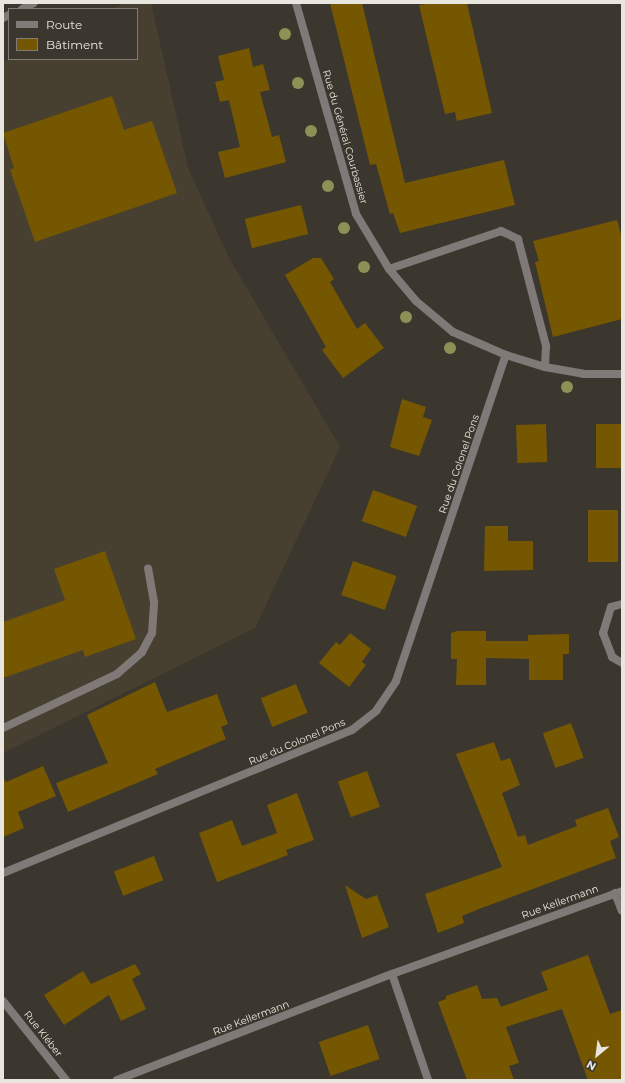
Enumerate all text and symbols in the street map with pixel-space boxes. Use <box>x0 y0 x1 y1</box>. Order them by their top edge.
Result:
legend <box>8 8 138 60</box>
text: Route <box>46 17 82 32</box>
text: Bâtiment <box>46 37 103 52</box>
street label: Rue du Général Courbassier <box>320 69 370 205</box>
street label: Rue du Colonel Pons <box>436 413 482 515</box>
street label: Rue du Colonel Pons <box>247 716 347 768</box>
street label: Rue Kellermann <box>520 883 600 921</box>
street label: Rue Kellermann <box>211 998 291 1038</box>
street label: Rue Kléber <box>21 1009 65 1059</box>
north arrow <box>577 1035 617 1075</box>
text: N <box>584 1057 598 1074</box>

